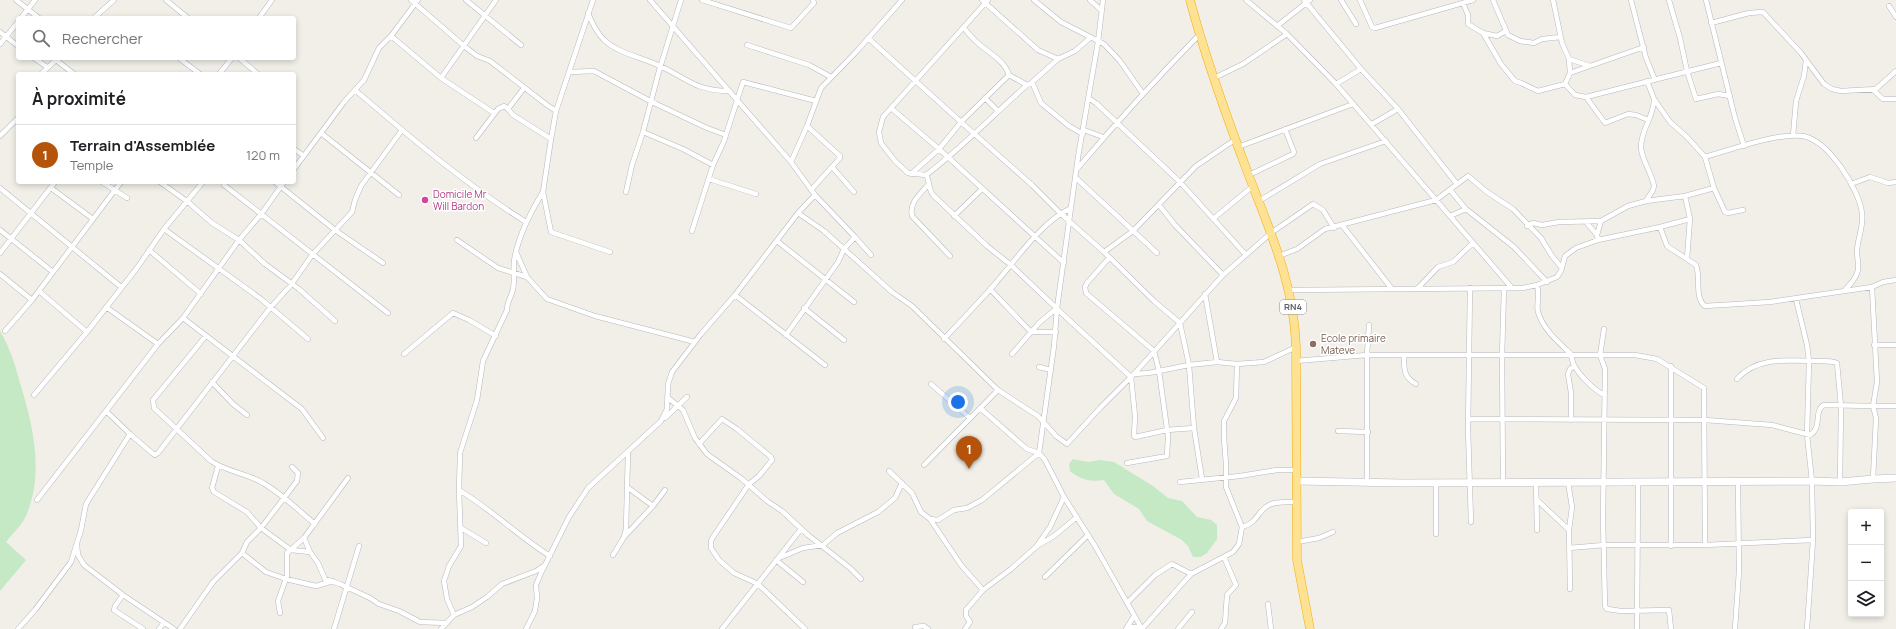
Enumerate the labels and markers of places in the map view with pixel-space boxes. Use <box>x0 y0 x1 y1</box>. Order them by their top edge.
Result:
place label: Domicile Mr Will Bardon <box>433 187 487 213</box>
marker: Domicile Mr Will Bardon <box>420 195 430 205</box>
place label: Ecole primaire Mateve <box>1321 331 1386 357</box>
marker: Ecole primaire Mateve <box>1308 339 1318 349</box>
pin: 1 <box>956 436 982 469</box>

